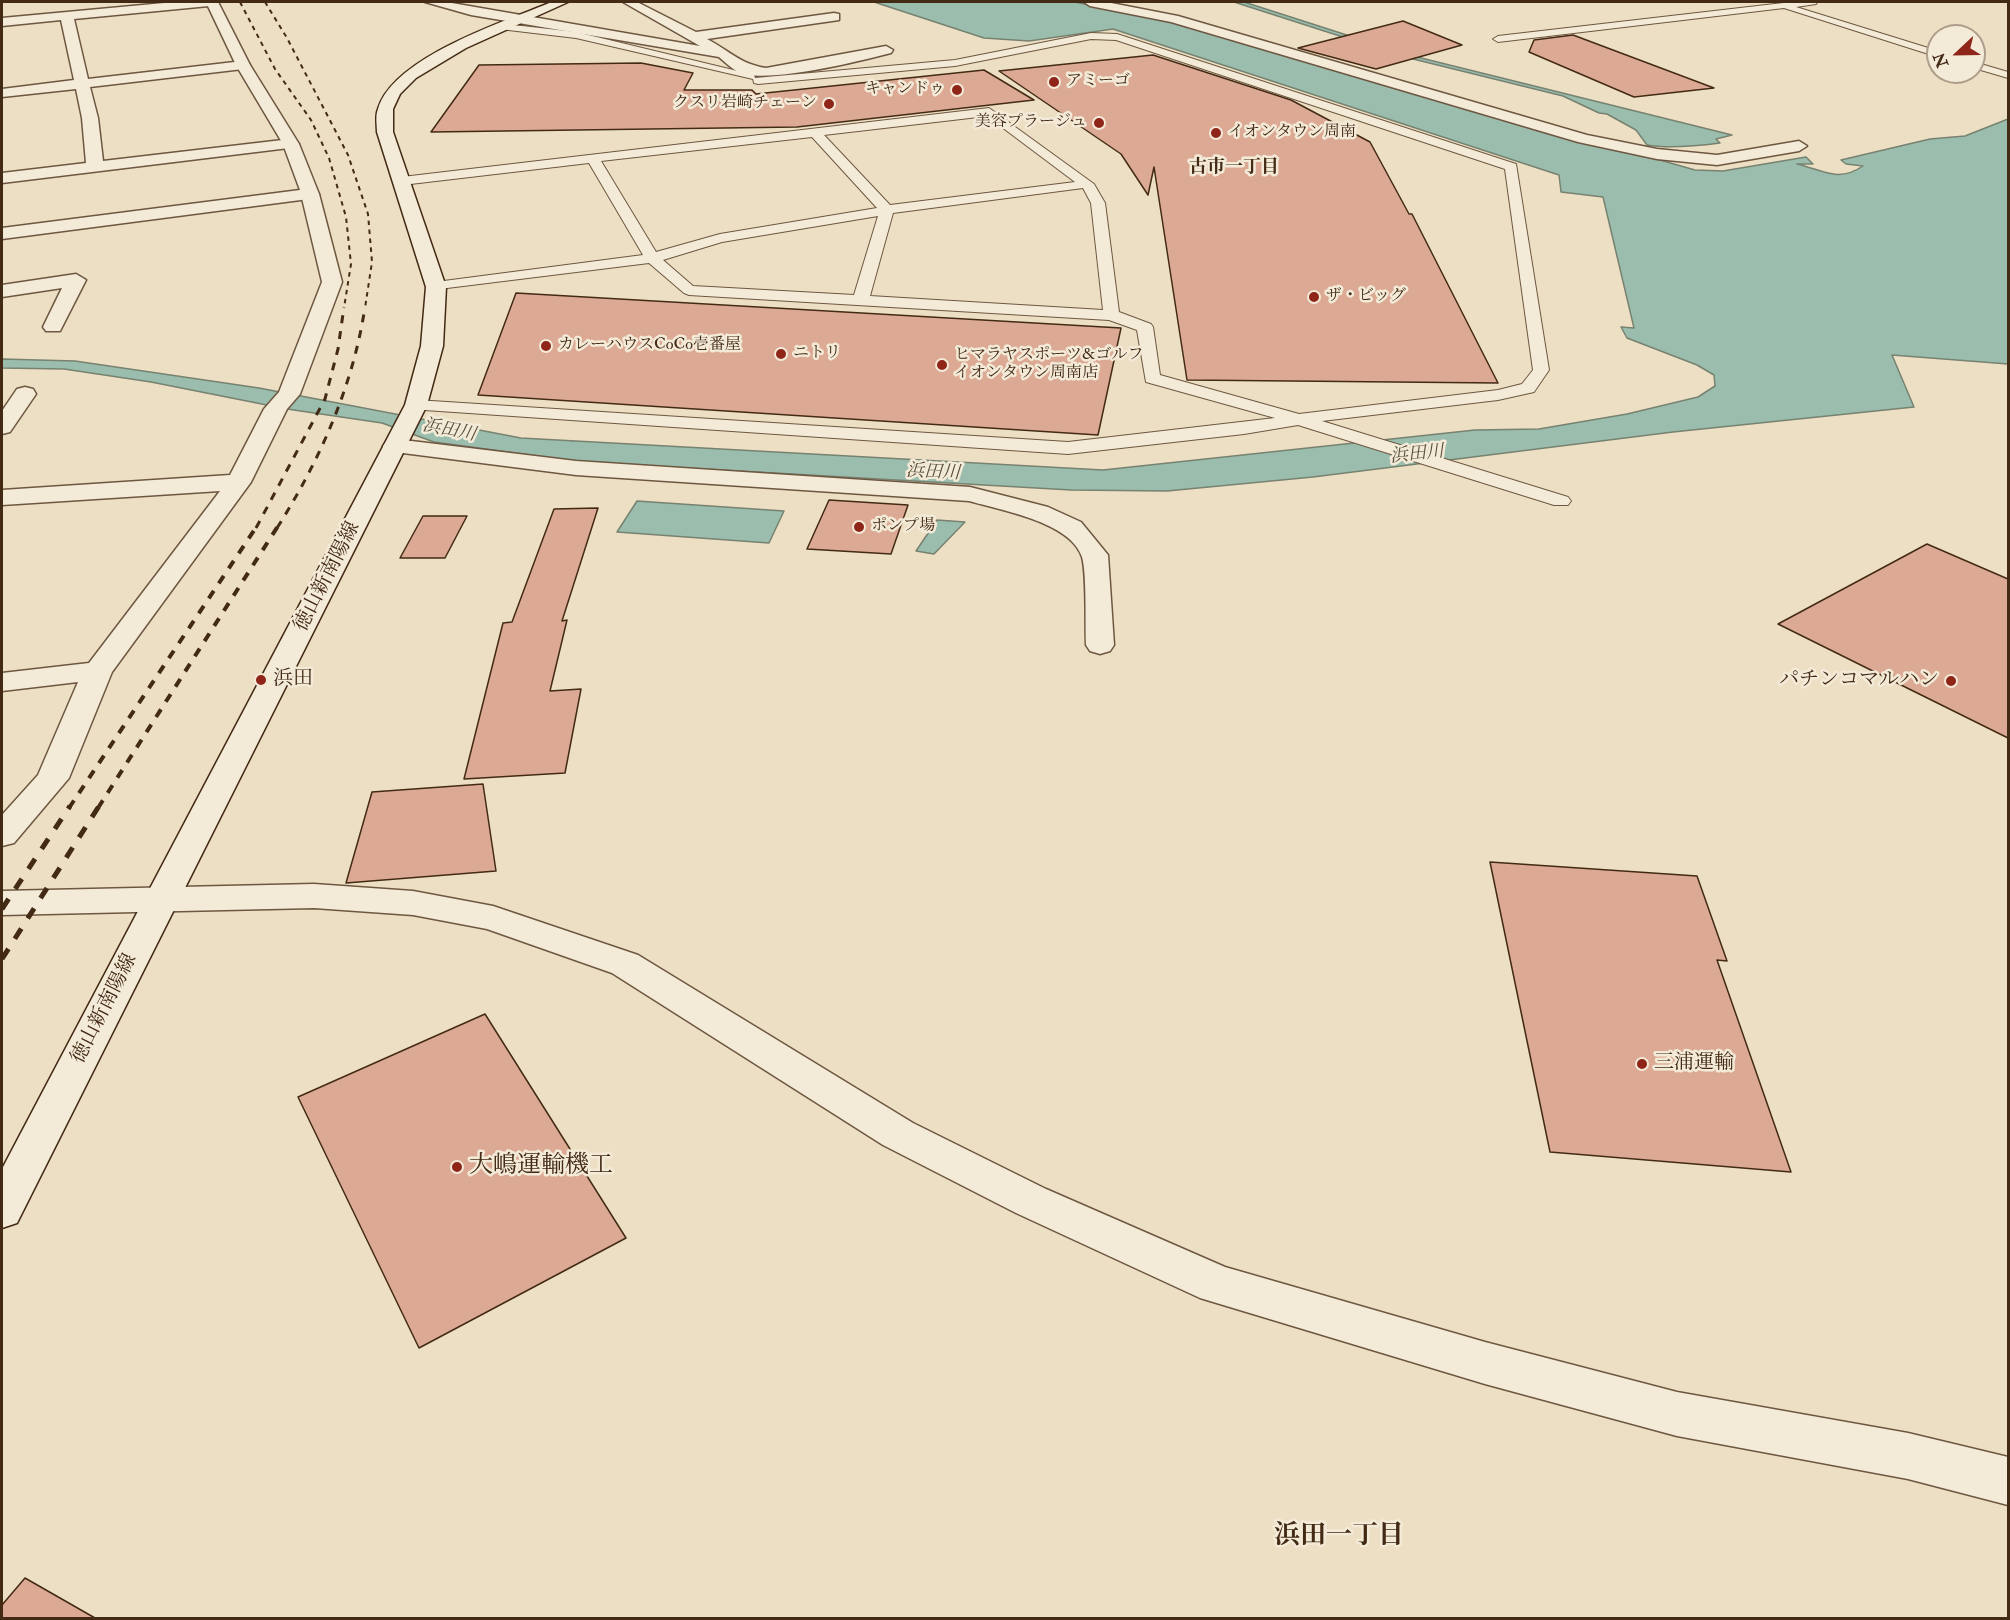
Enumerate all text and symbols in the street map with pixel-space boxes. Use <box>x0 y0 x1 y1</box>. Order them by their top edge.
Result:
north arrow <box>1926 24 1986 84</box>
text: N <box>1929 50 1953 70</box>
place label: アミーゴ <box>1066 72 1130 92</box>
marker: アミーゴ <box>1047 75 1061 89</box>
place label: キャンドゥ <box>865 80 945 100</box>
marker: キャンドゥ <box>950 83 964 97</box>
place label: クスリ岩崎チェーン <box>673 94 817 114</box>
marker: クスリ岩崎チェーン <box>822 97 836 111</box>
place label: 美容プラージュ <box>975 113 1087 133</box>
marker: 美容プラージュ <box>1092 116 1106 130</box>
place label: イオンタウン周南 <box>1228 123 1356 143</box>
marker: イオンタウン周南 <box>1209 126 1223 140</box>
district label: 古市一丁目 <box>1189 157 1279 179</box>
place label: ザ・ビッグ <box>1326 287 1406 307</box>
marker: ザ・ビッグ <box>1307 290 1321 304</box>
place label: カレーハウスCoCo壱番屋 <box>558 336 741 356</box>
marker: カレーハウスCoCo壱番屋 <box>539 339 553 353</box>
place label: ニトリ <box>793 344 841 364</box>
place label: ヒマラヤスポーツ&ゴルフ イオンタウン周南店 <box>954 346 1143 384</box>
marker: ニトリ <box>774 347 788 361</box>
marker: ヒマラヤスポーツ&ゴルフ イオンタウン周南店 <box>935 358 949 372</box>
water label: 浜田川 <box>420 415 478 447</box>
water label: 浜田川 <box>1389 441 1445 469</box>
water label: 浜田川 <box>905 461 961 485</box>
place label: ポンプ場 <box>871 517 935 537</box>
street label: 徳山新南陽線 <box>290 518 366 636</box>
marker: ポンプ場 <box>852 520 866 534</box>
place label: 浜田 <box>273 668 313 692</box>
place label: パチンコマルハン <box>1779 669 1939 693</box>
marker: 浜田 <box>254 673 268 687</box>
marker: パチンコマルハン <box>1944 674 1958 688</box>
street label: 徳山新南陽線 <box>67 950 143 1068</box>
place label: 三浦運輸 <box>1654 1052 1734 1076</box>
marker: 三浦運輸 <box>1635 1057 1649 1071</box>
place label: 大嶋運輸機工 <box>469 1153 613 1181</box>
marker: 大嶋運輸機工 <box>450 1160 464 1174</box>
district label: 浜田一丁目 <box>1274 1521 1404 1553</box>

